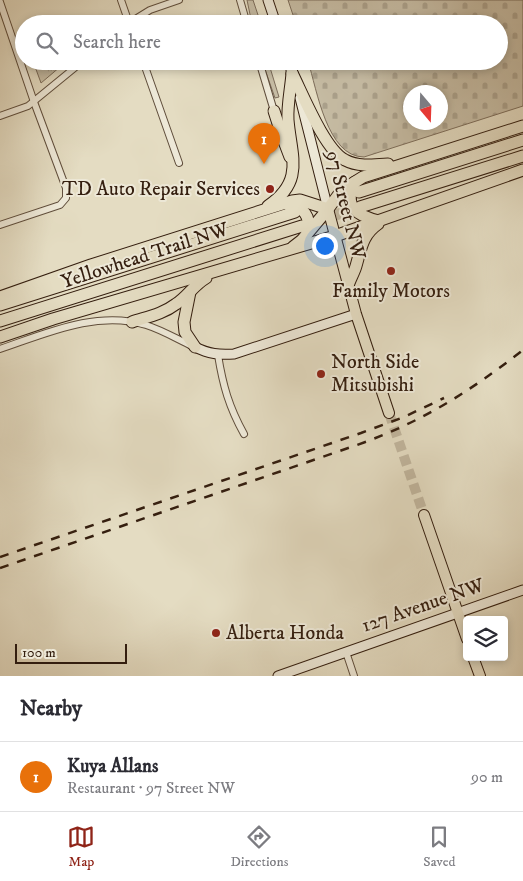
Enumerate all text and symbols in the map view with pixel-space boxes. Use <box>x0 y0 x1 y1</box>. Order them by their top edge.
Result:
search box <box>15 15 508 70</box>
icon: search <box>33 29 61 57</box>
text: Search here <box>73 31 161 54</box>
north arrow <box>403 85 448 130</box>
pin: 1 <box>248 123 280 164</box>
street label: 97 Street NW <box>319 147 371 263</box>
place label: TD Auto Repair Services <box>62 177 260 202</box>
marker: TD Auto Repair Services <box>264 183 276 195</box>
street label: Yellowhead Trail NW <box>58 217 233 295</box>
your location <box>312 233 338 259</box>
marker: Family Motors <box>385 265 397 277</box>
place label: Family Motors <box>332 279 450 304</box>
place label: North Side Mitsubishi <box>331 350 419 398</box>
marker: North Side Mitsubishi <box>315 368 327 380</box>
street label: 127 Avenue NW <box>358 573 488 639</box>
map controls <box>463 616 508 661</box>
button: layers <box>463 616 508 661</box>
place label: Alberta Honda <box>226 621 345 646</box>
marker: Alberta Honda <box>210 627 222 639</box>
scale bar <box>15 641 128 664</box>
text: 100 m <box>22 644 56 662</box>
text: Nearby <box>20 696 82 722</box>
text: Kuya Allans <box>67 755 158 778</box>
text: 1 <box>33 767 39 787</box>
text: 90 m <box>471 767 503 787</box>
text: Restaurant · 97 Street NW <box>67 778 235 798</box>
tab: Map <box>67 823 95 871</box>
tab: Directions <box>230 823 288 871</box>
tab: Saved <box>423 823 456 871</box>

